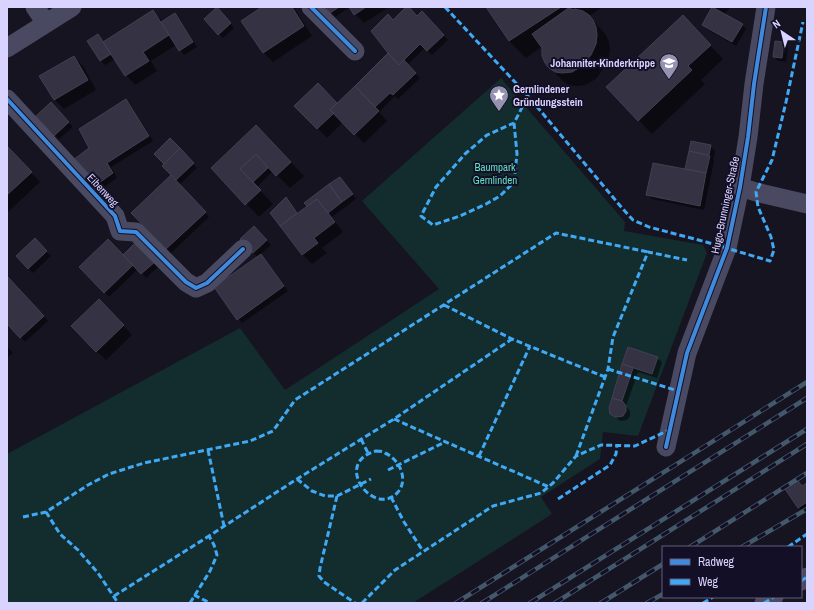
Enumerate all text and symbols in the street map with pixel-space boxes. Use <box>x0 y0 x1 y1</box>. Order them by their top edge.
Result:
north arrow <box>762 12 802 52</box>
text: N <box>770 16 783 31</box>
school or university icon: Johanniter-Kinderkrippe <box>658 52 680 80</box>
place label: Johanniter-Kinderkrippe <box>550 56 655 70</box>
place label: Gernlindener Gründungsstein <box>513 82 583 109</box>
place icon: Gernlindener Gründungsstein <box>488 84 510 112</box>
street label: Hugo-Brunninger-Straße <box>708 155 742 255</box>
park label: Baumpark Gernlinden <box>473 160 517 187</box>
street label: Eibenweg <box>84 171 122 209</box>
legend <box>662 546 802 598</box>
text: Radweg <box>698 554 735 570</box>
text: Weg <box>698 574 719 590</box>

